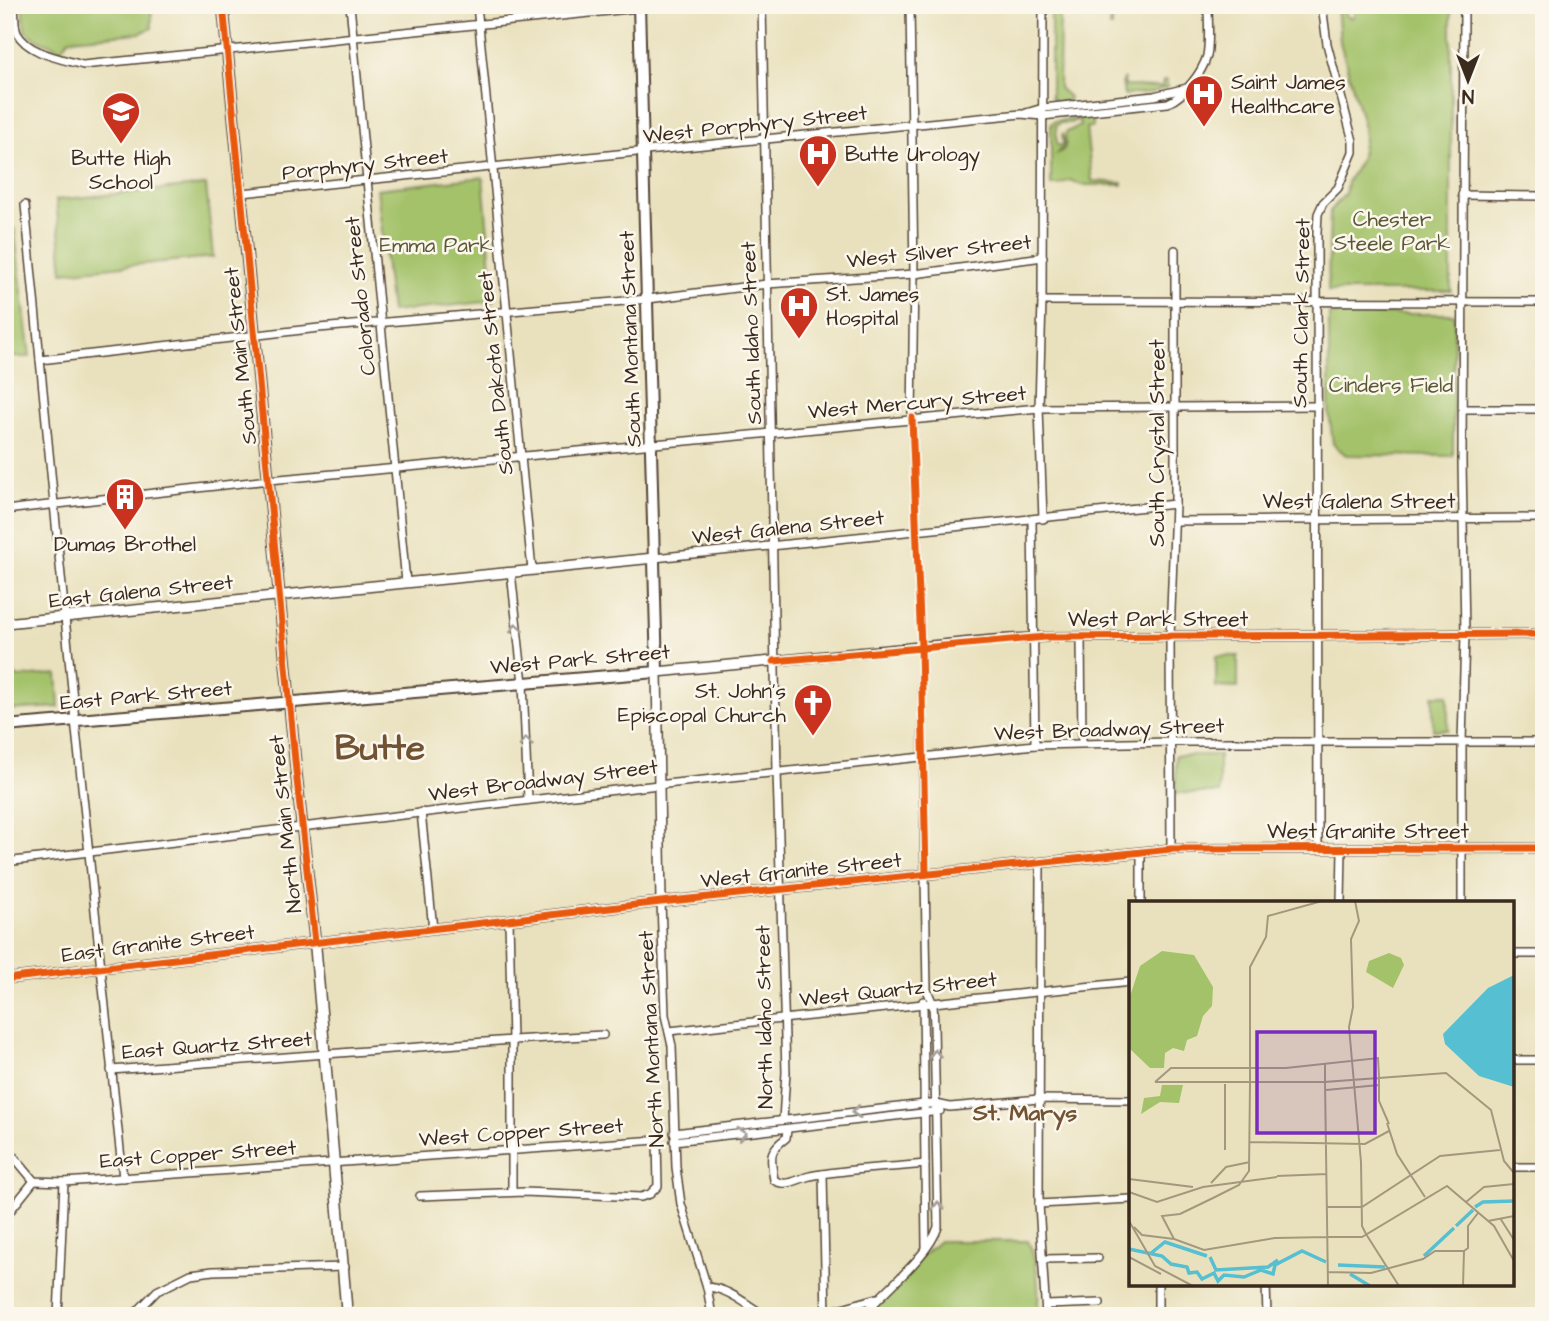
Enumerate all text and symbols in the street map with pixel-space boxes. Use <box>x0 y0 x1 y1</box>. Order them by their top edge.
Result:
north arrow <box>1434 46 1504 116</box>
place label: Saint James Healthcare <box>1231 68 1346 121</box>
hospital icon: Saint James Healthcare <box>1183 73 1225 128</box>
text: N <box>1462 82 1474 109</box>
school or university icon: Butte High School <box>100 90 142 145</box>
street label: West Porphyry Street <box>642 98 869 153</box>
hospital icon: Butte Urology <box>797 133 839 188</box>
place label: Butte Urology <box>845 140 980 171</box>
street label: Porphyry Street <box>281 141 450 190</box>
place label: Butte High School <box>71 144 171 197</box>
park label: Chester Steele Park <box>1334 205 1450 258</box>
street label: Colorado Street <box>338 214 383 377</box>
street label: South Clark Street <box>1285 217 1318 408</box>
street label: West Silver Street <box>845 227 1033 276</box>
street label: South Montana Street <box>612 230 649 448</box>
park label: Emma Park <box>380 231 492 260</box>
street label: South Idaho Street <box>734 240 769 425</box>
street label: South Main Street <box>217 265 264 446</box>
street label: South Dakota Street <box>470 269 521 476</box>
place label: St. James Hospital <box>826 280 919 334</box>
hospital icon: St. James Hospital <box>778 285 820 340</box>
street label: South Crystal Street <box>1143 339 1174 547</box>
park label: Cinders Field <box>1329 371 1453 400</box>
street label: West Mercury Street <box>807 378 1028 428</box>
building icon: Dumas Brothel <box>104 476 146 531</box>
street label: West Galena Street <box>1263 487 1456 516</box>
street label: West Galena Street <box>691 503 886 552</box>
place label: Dumas Brothel <box>54 530 196 559</box>
street label: East Galena Street <box>48 567 235 616</box>
street label: West Park Street <box>1068 605 1249 634</box>
one-way arrow <box>509 622 524 633</box>
street label: West Park Street <box>489 637 672 682</box>
street label: East Park Street <box>59 674 234 717</box>
place label: St. John's Episcopal Church <box>618 677 787 731</box>
church icon: St. John's Episcopal Church <box>792 682 834 737</box>
street label: West Broadway Street <box>993 711 1225 750</box>
district label: Butte <box>335 724 425 773</box>
street label: North Main Street <box>262 733 309 914</box>
one-way arrow <box>518 736 533 747</box>
street label: West Broadway Street <box>427 752 660 811</box>
street label: West Granite Street <box>1267 817 1470 846</box>
street label: West Granite Street <box>699 845 904 895</box>
inset map <box>1129 901 1514 1286</box>
street label: East Granite Street <box>60 917 257 970</box>
street label: North Idaho Street <box>748 924 781 1109</box>
street label: North Montana Street <box>631 929 672 1148</box>
street label: West Quartz Street <box>798 965 999 1014</box>
street label: East Quartz Street <box>121 1024 314 1067</box>
one-way arrow <box>927 1048 942 1059</box>
district label: St. Marys <box>972 1097 1078 1131</box>
one-way arrow <box>850 1104 862 1119</box>
street label: West Copper Street <box>418 1111 625 1155</box>
one-way arrow <box>736 1127 748 1142</box>
street label: East Copper Street <box>99 1133 298 1177</box>
one-way arrow <box>930 1200 946 1211</box>

